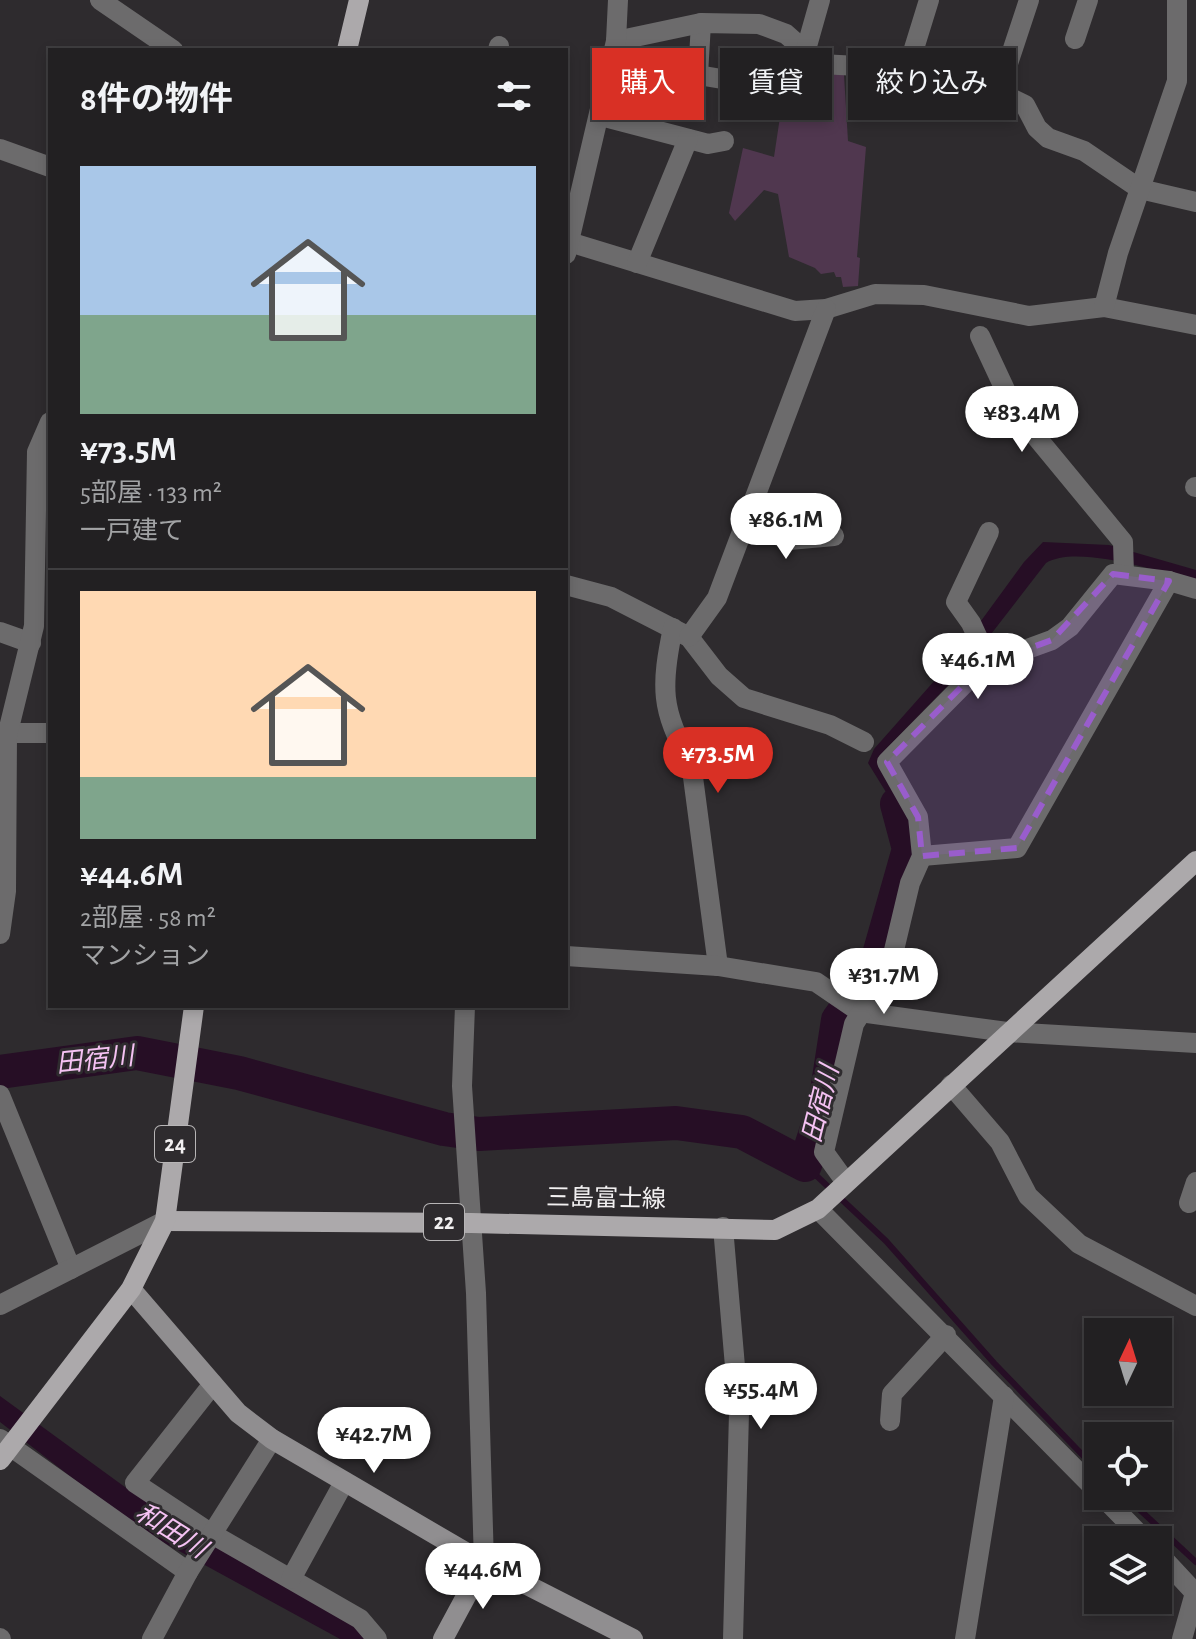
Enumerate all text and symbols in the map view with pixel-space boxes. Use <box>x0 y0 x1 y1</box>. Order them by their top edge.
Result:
chip: 購入 <box>592 48 704 120</box>
chip: 賃貸 <box>720 48 832 120</box>
chip: 絞り込み <box>848 48 1016 120</box>
icon: filters <box>492 74 536 118</box>
text: 8件の物件 <box>80 83 233 117</box>
icon: home <box>236 218 380 362</box>
pin: ¥83.4M <box>957 386 1087 454</box>
text: ¥83.4M <box>983 399 1061 425</box>
text: ¥73.5M <box>80 433 177 467</box>
text: 5部屋 · 133 m² <box>80 480 222 506</box>
pin: ¥86.1M <box>721 493 851 561</box>
text: ¥86.1M <box>748 506 824 532</box>
text: 一戸建て <box>80 518 184 544</box>
pin: ¥46.1M <box>913 633 1043 701</box>
icon: home <box>236 643 380 787</box>
text: ¥46.1M <box>940 646 1016 672</box>
pin: ¥73.5M <box>653 727 783 795</box>
text: ¥73.5M <box>681 740 755 766</box>
text: ¥44.6M <box>80 858 183 892</box>
text: 2部屋 · 58 m² <box>80 905 216 931</box>
text: マンション <box>80 943 210 969</box>
pin: ¥31.7M <box>819 948 949 1016</box>
text: ¥31.7M <box>848 961 920 987</box>
water label: 田宿川 <box>55 1042 138 1077</box>
water label: 田宿川 <box>798 1060 844 1145</box>
road number: 24 <box>155 1126 195 1162</box>
street label: 三島富士線 <box>546 1184 666 1212</box>
road number: 22 <box>424 1204 464 1240</box>
north arrow <box>1084 1318 1172 1406</box>
map controls <box>1084 1318 1172 1614</box>
pin: ¥55.4M <box>696 1363 826 1431</box>
text: ¥55.4M <box>723 1376 799 1402</box>
pin: ¥42.7M <box>309 1407 439 1475</box>
text: ¥42.7M <box>336 1420 412 1446</box>
button: locate <box>1084 1422 1172 1510</box>
water label: 和田川 <box>131 1498 214 1564</box>
button: layers <box>1084 1526 1172 1614</box>
pin: ¥44.6M <box>418 1543 548 1611</box>
text: ¥44.6M <box>443 1556 523 1582</box>

